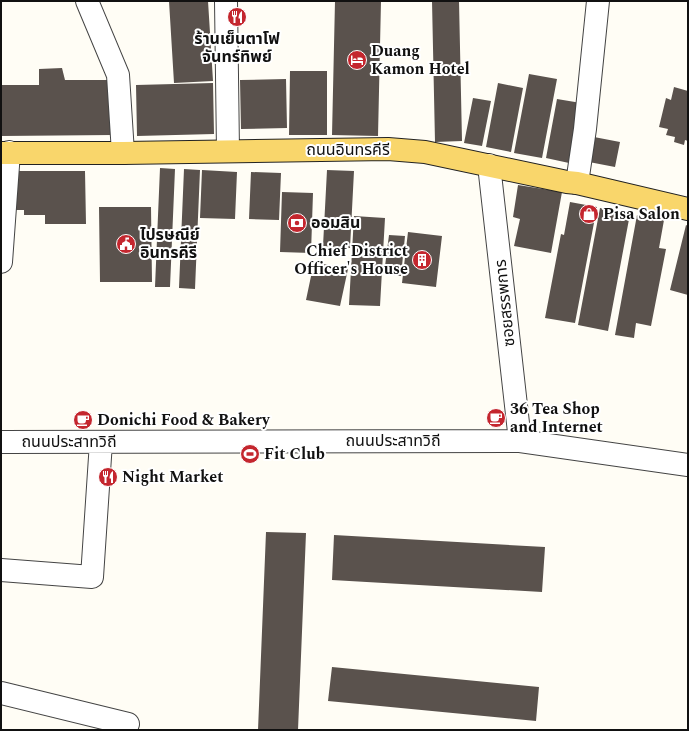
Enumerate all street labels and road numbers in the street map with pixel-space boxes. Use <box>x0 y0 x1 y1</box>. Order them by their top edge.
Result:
street label: ถนนอินทรคีรี <box>306 138 390 162</box>
street label: ซอยสรรพการ <box>488 258 522 348</box>
street label: ถนนประสาทวิถี <box>345 429 441 453</box>
street label: ถนนประสาทวิถี <box>21 430 117 454</box>

